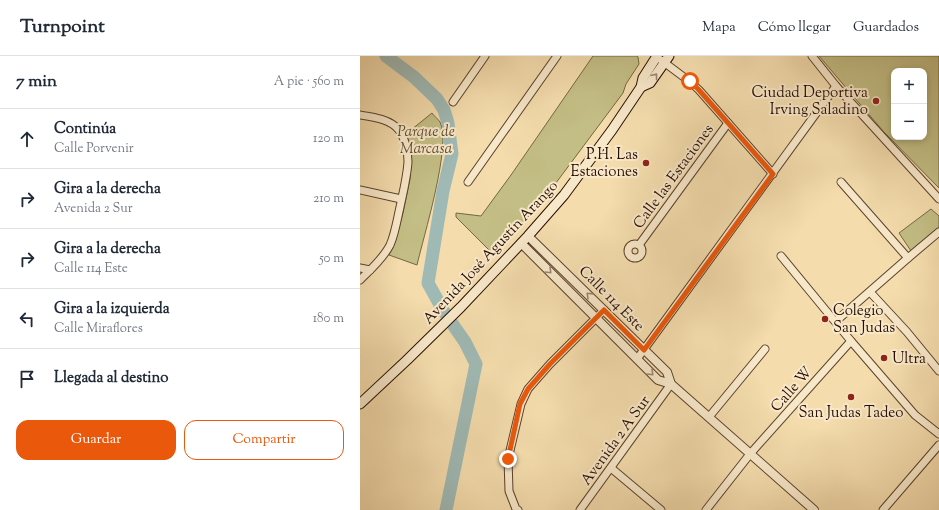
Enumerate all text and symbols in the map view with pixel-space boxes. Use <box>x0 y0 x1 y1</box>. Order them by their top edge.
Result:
text: Turnpoint <box>20 14 105 41</box>
text: Mapa <box>702 18 736 38</box>
text: Cómo llegar <box>758 18 831 38</box>
text: Guardados <box>853 18 919 38</box>
map controls <box>891 68 927 140</box>
button: + <box>891 68 927 104</box>
text: 7 min <box>16 70 57 94</box>
route start <box>681 72 699 90</box>
text: A pie · 560 m <box>274 73 344 91</box>
one-way arrow <box>650 74 657 81</box>
place label: Ciudad Deportiva Irving Saladino <box>751 83 868 121</box>
marker: Ciudad Deportiva Irving Saladino <box>871 96 881 106</box>
button: − <box>891 104 927 140</box>
text: Continúa <box>54 119 116 140</box>
street label: Calle las Estaciones <box>629 120 719 234</box>
park label: Parque de Marcasa <box>397 122 455 160</box>
icon: ahead <box>16 128 38 150</box>
text: 120 m <box>313 130 344 148</box>
text: Calle Porvenir <box>54 140 134 158</box>
place label: P.H. Las Estaciones <box>570 145 638 183</box>
marker: P.H. Las Estaciones <box>641 158 651 168</box>
street label: Avenida José Agustín Arango <box>419 176 564 330</box>
text: Gira a la derecha <box>54 179 161 200</box>
icon: right <box>16 188 38 210</box>
text: 210 m <box>313 190 344 208</box>
text: Avenida 2 Sur <box>54 200 133 218</box>
text: Gira a la derecha <box>54 239 161 260</box>
icon: right <box>16 248 38 270</box>
text: 50 m <box>319 250 344 268</box>
text: Calle 114 Este <box>54 260 128 278</box>
street label: Calle 114 Este <box>573 262 649 337</box>
one-way arrow <box>544 266 552 274</box>
one-way arrow <box>586 293 594 300</box>
text: Gira a la izquierda <box>54 299 170 320</box>
place label: Colegio San Judas <box>833 301 895 339</box>
icon: left <box>16 308 38 330</box>
text: 180 m <box>313 310 344 328</box>
marker: Colegio San Judas <box>820 314 830 324</box>
text: Calle Miraflores <box>54 320 143 338</box>
place label: Ultra <box>892 349 926 370</box>
marker: Ultra <box>879 353 889 363</box>
street label: Calle W <box>767 363 818 417</box>
icon: arrive <box>16 368 38 390</box>
text: Llegada al destino <box>54 368 169 389</box>
one-way arrow <box>646 368 654 376</box>
street label: Avenida 2 A Sur <box>577 391 656 490</box>
marker: San Judas Tadeo <box>846 392 856 402</box>
place label: San Judas Tadeo <box>799 403 903 424</box>
button: Guardar <box>16 420 176 460</box>
button: Compartir <box>184 420 344 460</box>
route end <box>499 450 517 468</box>

